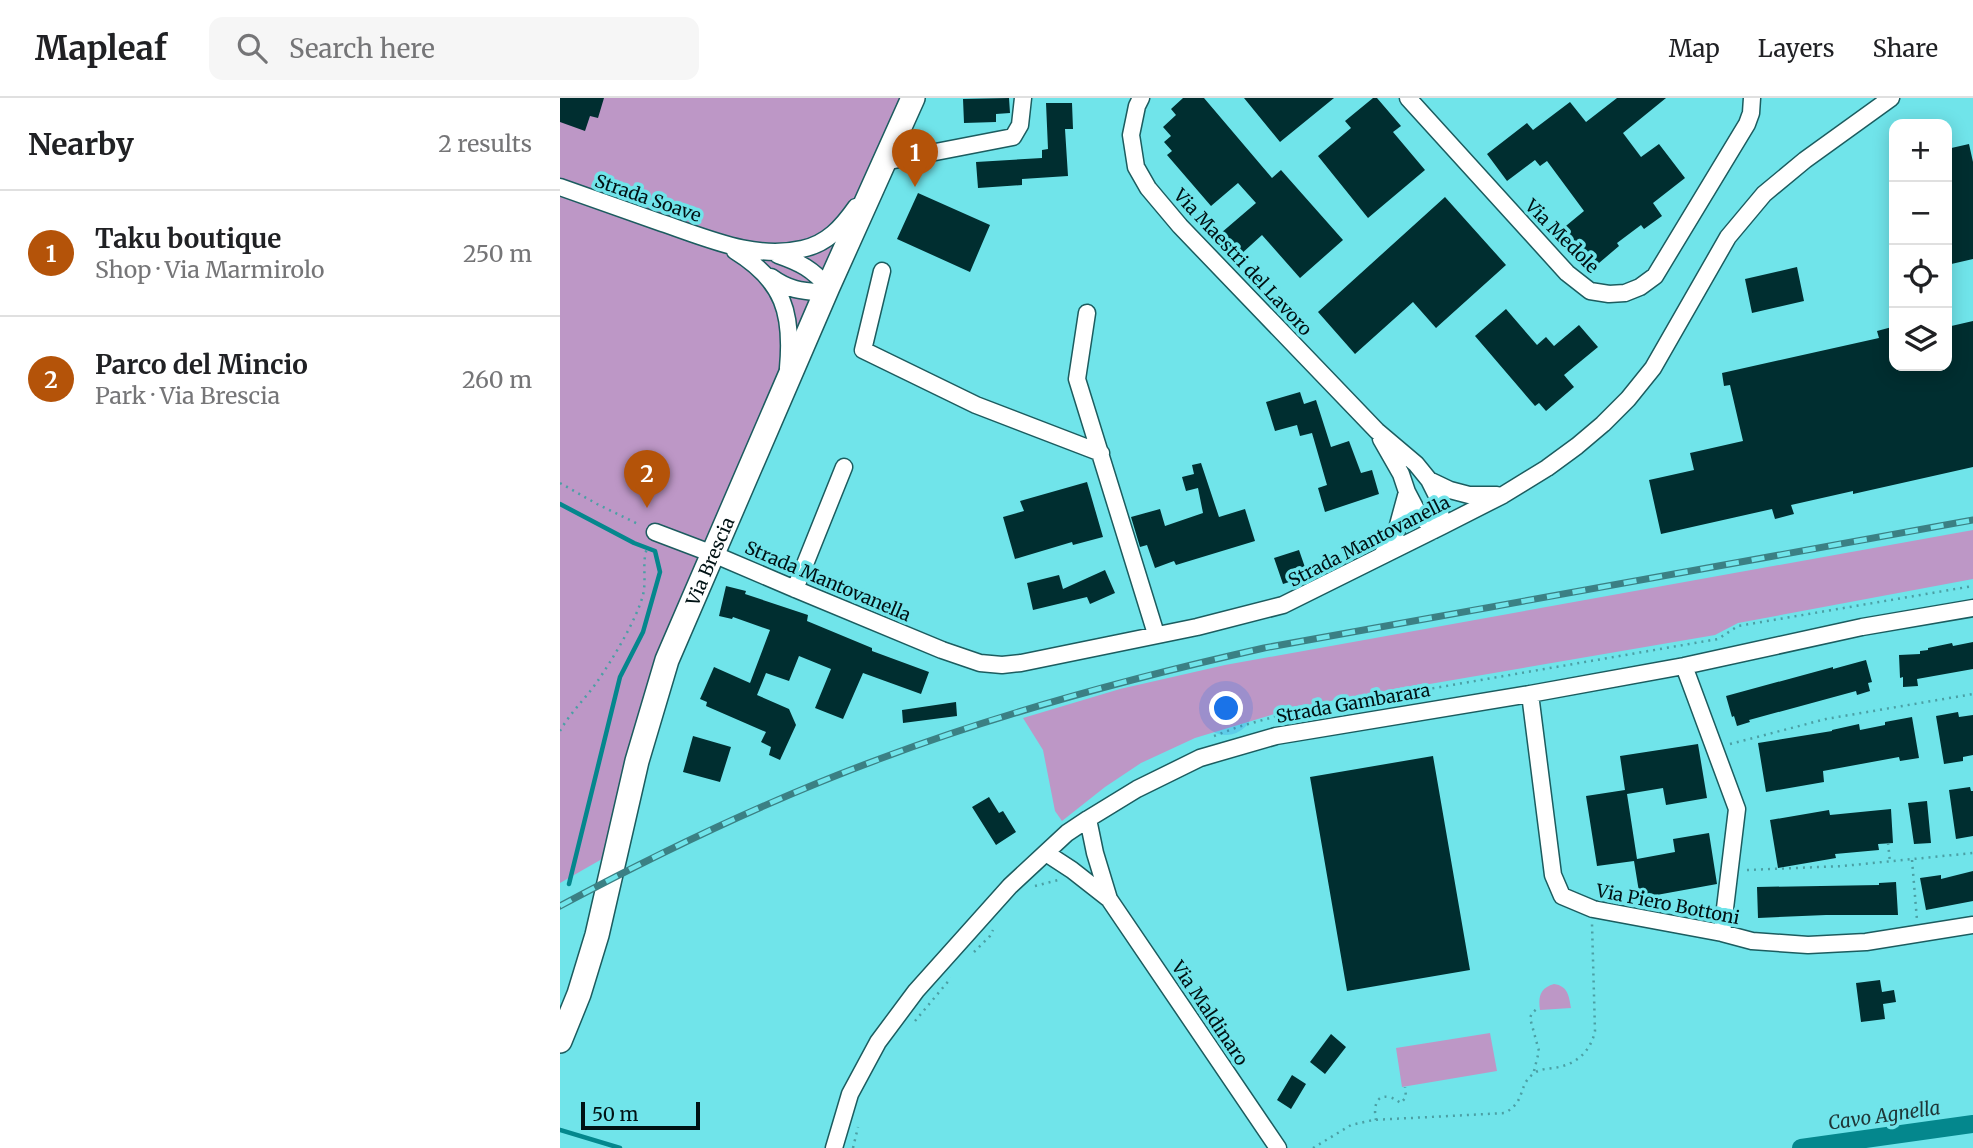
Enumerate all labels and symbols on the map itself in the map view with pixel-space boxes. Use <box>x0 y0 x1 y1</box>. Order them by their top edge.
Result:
pin: 1 <box>892 129 938 187</box>
street label: Strada Soave <box>592 169 704 227</box>
street label: Via Maestri del Lavoro <box>1168 183 1317 340</box>
street label: Via Medole <box>1519 193 1604 278</box>
pin: 2 <box>624 450 670 508</box>
street label: Strada Mantovanella <box>1284 490 1454 592</box>
street label: Via Brescia <box>680 513 739 610</box>
street label: Strada Mantovanella <box>741 536 915 627</box>
street label: Strada Gambarara <box>1274 678 1432 728</box>
your location <box>1209 691 1243 725</box>
street label: Via Piero Bottoni <box>1593 879 1742 929</box>
street label: Via Maldinaro <box>1166 956 1253 1070</box>
water label: Cavo Agnella <box>1826 1095 1942 1135</box>
scale bar <box>581 1099 700 1131</box>

